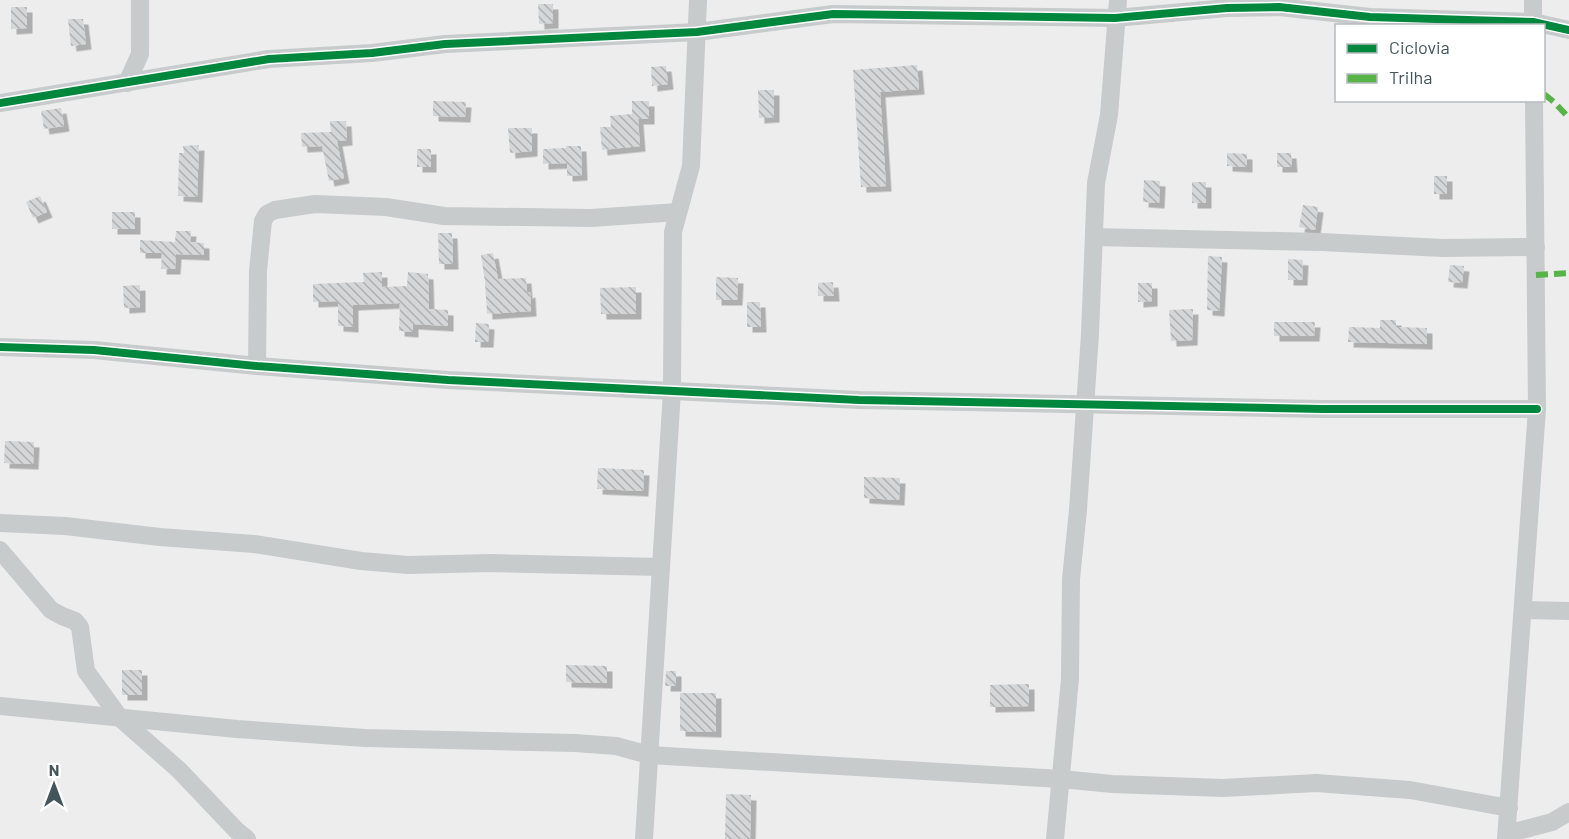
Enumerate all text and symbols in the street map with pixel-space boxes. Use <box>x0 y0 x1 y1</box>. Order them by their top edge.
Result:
legend <box>1335 24 1545 102</box>
text: Ciclovia <box>1389 36 1450 58</box>
text: Trilha <box>1389 66 1433 88</box>
north arrow <box>24 755 84 815</box>
text: N <box>49 760 59 779</box>

